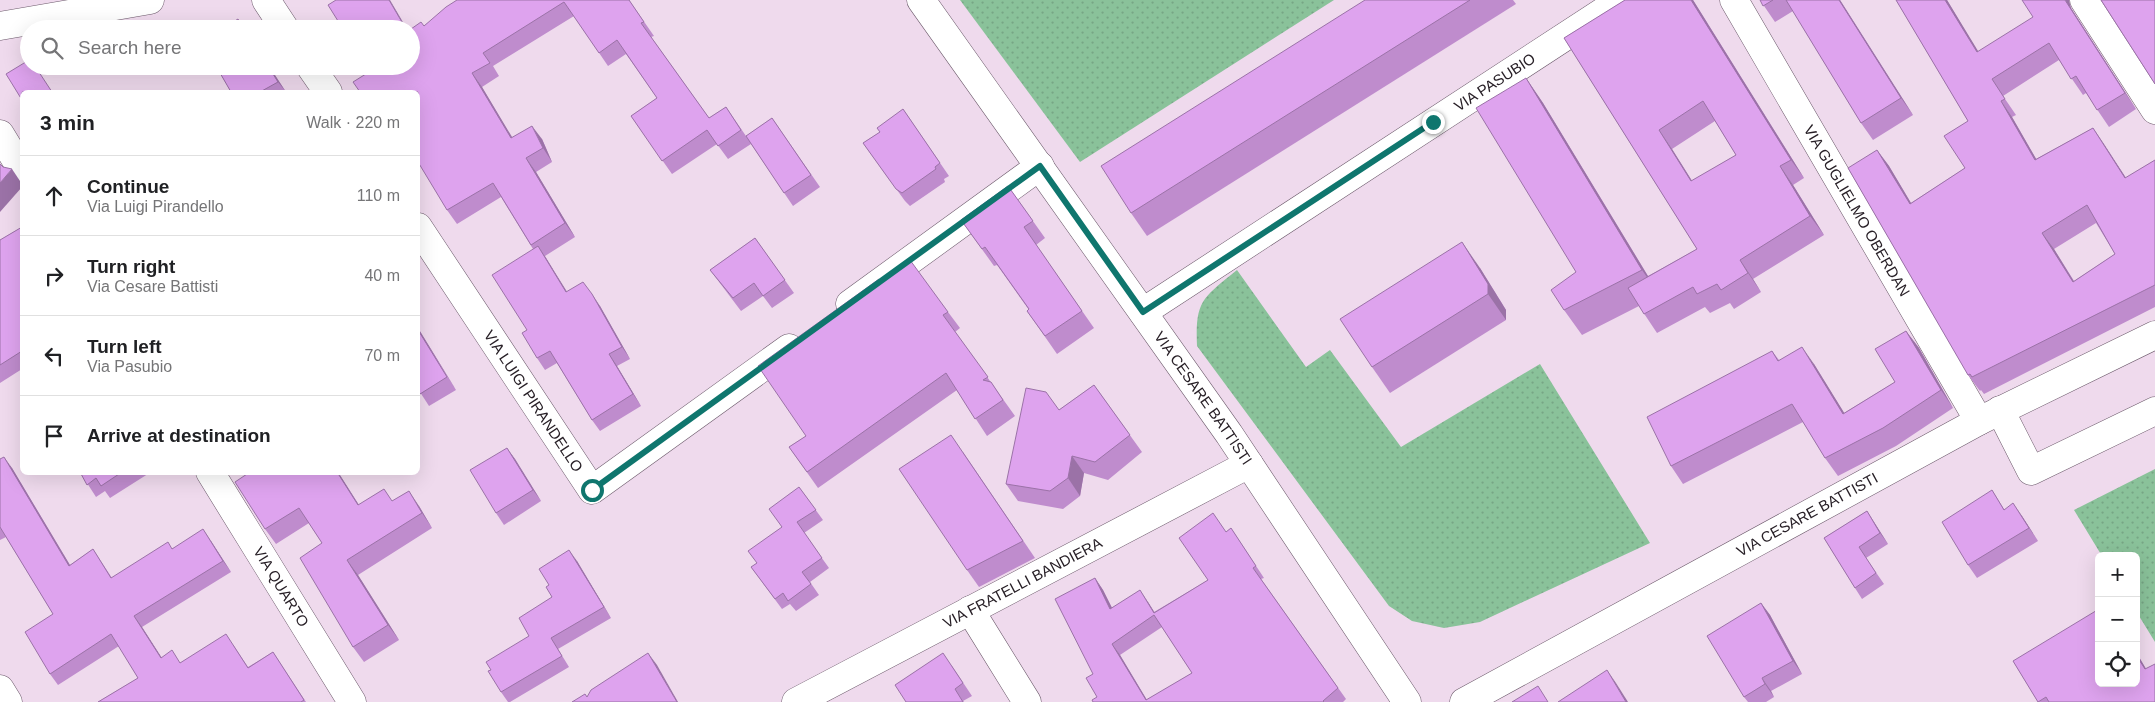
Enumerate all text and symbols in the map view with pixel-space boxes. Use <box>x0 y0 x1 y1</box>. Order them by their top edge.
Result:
search box <box>20 20 420 75</box>
icon: search <box>38 34 66 62</box>
text: Search here <box>78 37 182 58</box>
street label: VIA PASUBIO <box>1451 49 1538 115</box>
text: 3 min <box>40 111 95 134</box>
route end <box>1422 111 1445 134</box>
text: Walk · 220 m <box>306 114 400 131</box>
street label: VIA GUGLIELMO OBERDAN <box>1801 122 1914 299</box>
text: Continue <box>87 176 169 197</box>
icon: ahead <box>40 182 68 210</box>
text: 110 m <box>357 187 400 204</box>
text: Via Luigi Pirandello <box>87 198 224 215</box>
text: Turn right <box>87 256 175 277</box>
icon: right <box>40 262 68 290</box>
text: 40 m <box>364 267 400 284</box>
text: Via Cesare Battisti <box>87 278 218 295</box>
street label: VIA LUIGI PIRANDELLO <box>481 327 587 475</box>
street label: VIA CESARE BATTISTI <box>1151 328 1256 468</box>
text: Turn left <box>87 336 162 357</box>
icon: left <box>40 342 68 370</box>
text: 70 m <box>364 347 400 364</box>
text: Via Pasubio <box>87 358 172 375</box>
icon: arrive <box>40 422 68 450</box>
text: Arrive at destination <box>87 425 271 446</box>
street label: VIA CESARE BATTISTI <box>1733 469 1881 560</box>
route start <box>581 479 604 502</box>
street label: VIA FRATELLI BANDIERA <box>940 534 1105 631</box>
street label: VIA QUARTO <box>250 543 313 630</box>
map controls <box>2095 552 2140 687</box>
button: + <box>2095 552 2140 597</box>
button: − <box>2095 597 2140 642</box>
button: locate <box>2095 642 2140 687</box>

